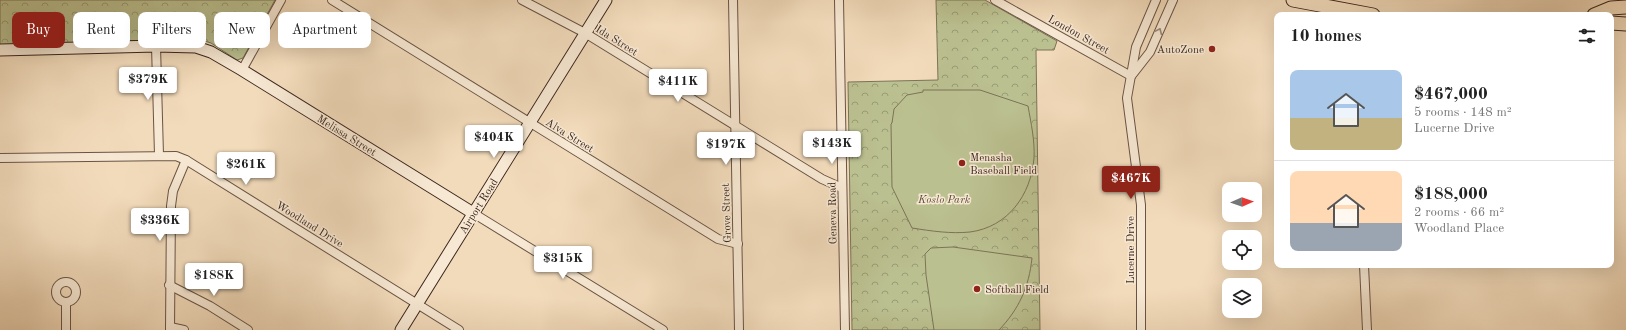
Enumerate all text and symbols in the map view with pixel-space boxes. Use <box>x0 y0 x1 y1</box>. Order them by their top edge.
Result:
chip: Buy <box>12 12 65 48</box>
chip: Rent <box>73 12 130 48</box>
chip: Filters <box>138 12 206 48</box>
chip: New <box>214 12 270 48</box>
chip: Apartment <box>278 12 371 48</box>
street label: London Street <box>1046 14 1111 57</box>
street label: Ida Street <box>593 24 639 59</box>
icon: filters <box>1576 25 1598 47</box>
one-way arrow <box>1154 28 1162 36</box>
text: 10 homes <box>1290 28 1362 45</box>
marker: AutoZone <box>1207 44 1217 54</box>
place label: AutoZone <box>1157 45 1204 56</box>
pin: $379K <box>120 67 176 101</box>
pin: $411K <box>650 69 706 103</box>
text: $379K <box>128 73 168 86</box>
text: $411K <box>658 75 698 88</box>
icon: home <box>1322 86 1370 134</box>
text: $467,000 <box>1414 86 1488 103</box>
text: 5 rooms · 148 m² <box>1414 106 1512 119</box>
street label: Melissa Street <box>315 114 378 159</box>
street label: Alva Street <box>543 117 595 155</box>
text: Lucerne Drive <box>1414 122 1495 135</box>
pin: $404K <box>466 125 522 159</box>
text: $404K <box>474 131 514 144</box>
pin: $143K <box>804 131 860 165</box>
pin: $197K <box>698 132 754 166</box>
text: $143K <box>812 137 852 150</box>
text: $197K <box>706 138 746 151</box>
pin: $261K <box>218 152 274 186</box>
place label: Menasha Baseball Field <box>970 153 1037 177</box>
text: $261K <box>226 158 266 171</box>
marker: Menasha Baseball Field <box>957 158 967 168</box>
pin: $467K <box>1103 166 1159 200</box>
text: $467K <box>1111 172 1151 185</box>
street label: Airport Road <box>458 177 501 236</box>
street label: Geneva Road <box>827 181 840 244</box>
north arrow <box>1222 182 1262 222</box>
map controls <box>1222 182 1262 318</box>
street label: Grove Street <box>721 183 734 243</box>
text: $188,000 <box>1414 186 1488 203</box>
icon: home <box>1322 187 1370 235</box>
park label: Koslo Park <box>917 195 971 206</box>
street label: Woodland Drive <box>274 200 345 250</box>
text: 2 rooms · 66 m² <box>1414 206 1504 219</box>
pin: $336K <box>132 208 188 242</box>
text: $336K <box>140 214 180 227</box>
street label: Lucerne Drive <box>1126 216 1137 284</box>
text: Woodland Place <box>1414 222 1504 235</box>
button: locate <box>1222 230 1262 270</box>
pin: $315K <box>535 246 591 280</box>
text: $315K <box>543 252 583 265</box>
pin: $188K <box>186 263 242 297</box>
text: $188K <box>194 269 234 282</box>
button: layers <box>1222 278 1262 318</box>
marker: Softball Field <box>972 284 982 294</box>
place label: Softball Field <box>985 285 1049 296</box>

